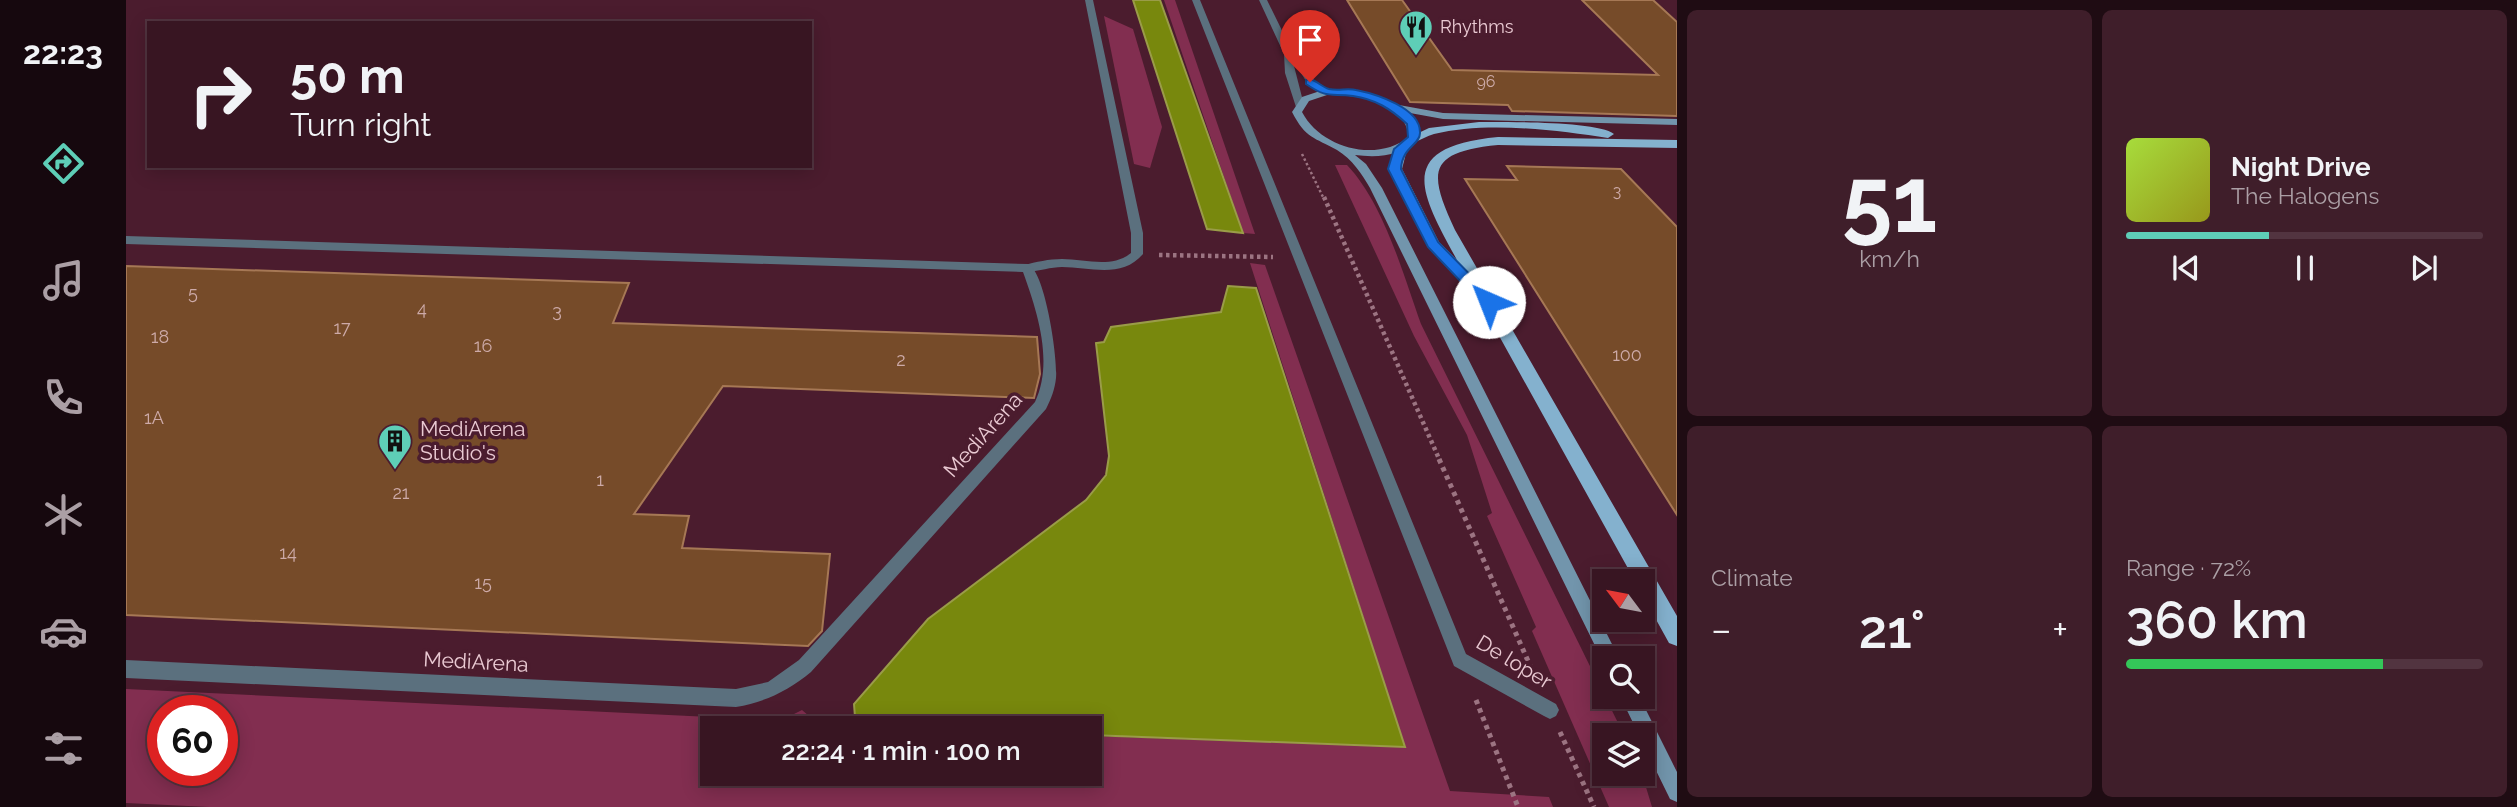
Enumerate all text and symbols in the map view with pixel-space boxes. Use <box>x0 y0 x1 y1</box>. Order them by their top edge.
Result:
restaurant icon: Rhythms <box>1397 8 1435 57</box>
pin <box>1280 10 1340 82</box>
place label: Rhythms <box>1440 16 1514 37</box>
icon: arrive <box>1291 21 1329 59</box>
text: 22:23 <box>23 34 103 71</box>
text: 50 m <box>290 47 405 104</box>
icon: right <box>175 49 266 140</box>
house number: 96 <box>1476 72 1496 91</box>
text: Turn right <box>290 106 431 143</box>
icon: directions <box>39 139 88 188</box>
text: 51 <box>1842 146 1937 253</box>
text: Night Drive <box>2231 152 2370 182</box>
house number: 3 <box>1613 182 1621 201</box>
text: The Halogens <box>2231 182 2379 209</box>
text: km/h <box>1859 245 1920 272</box>
icon: previous <box>2167 249 2205 287</box>
icon: pause <box>2286 249 2324 287</box>
icon: next <box>2405 249 2443 287</box>
icon: music <box>39 256 88 305</box>
position arrow <box>1452 265 1526 339</box>
house number: 5 <box>188 282 198 303</box>
house number: 4 <box>417 298 427 319</box>
house number: 3 <box>552 300 562 321</box>
house number: 17 <box>333 317 351 338</box>
house number: 18 <box>151 326 169 347</box>
house number: 16 <box>474 335 492 356</box>
house number: 100 <box>1612 344 1642 365</box>
house number: 2 <box>896 349 906 370</box>
icon: phone <box>39 373 88 422</box>
street label: MediArena <box>938 387 1027 482</box>
house number: 1A <box>144 407 164 428</box>
place label: MediArena Studio's <box>420 416 525 465</box>
building icon: MediArena Studio's <box>376 422 414 471</box>
house number: 1 <box>596 469 604 490</box>
house number: 21 <box>392 482 410 503</box>
icon: climate <box>39 490 88 539</box>
house number: 14 <box>279 542 297 563</box>
text: Range · 72% <box>2126 554 2251 581</box>
text: Climate <box>1711 564 1793 591</box>
north arrow <box>1592 569 1656 632</box>
map controls <box>1592 569 1655 786</box>
house number: 15 <box>474 572 492 593</box>
text: 360 km <box>2126 589 2308 650</box>
text: 21° <box>1859 599 1925 660</box>
icon: car <box>39 607 88 656</box>
text: − <box>1711 607 1731 652</box>
text: + <box>2052 607 2068 652</box>
street label: De loper <box>1472 629 1557 694</box>
street label: MediArena <box>423 646 529 677</box>
button: search <box>1592 646 1655 709</box>
speed limit sign: 60 <box>147 695 238 786</box>
button: layers <box>1592 723 1655 786</box>
icon: filters <box>39 724 88 773</box>
text: 22:24 · 1 min · 100 m <box>781 736 1021 766</box>

